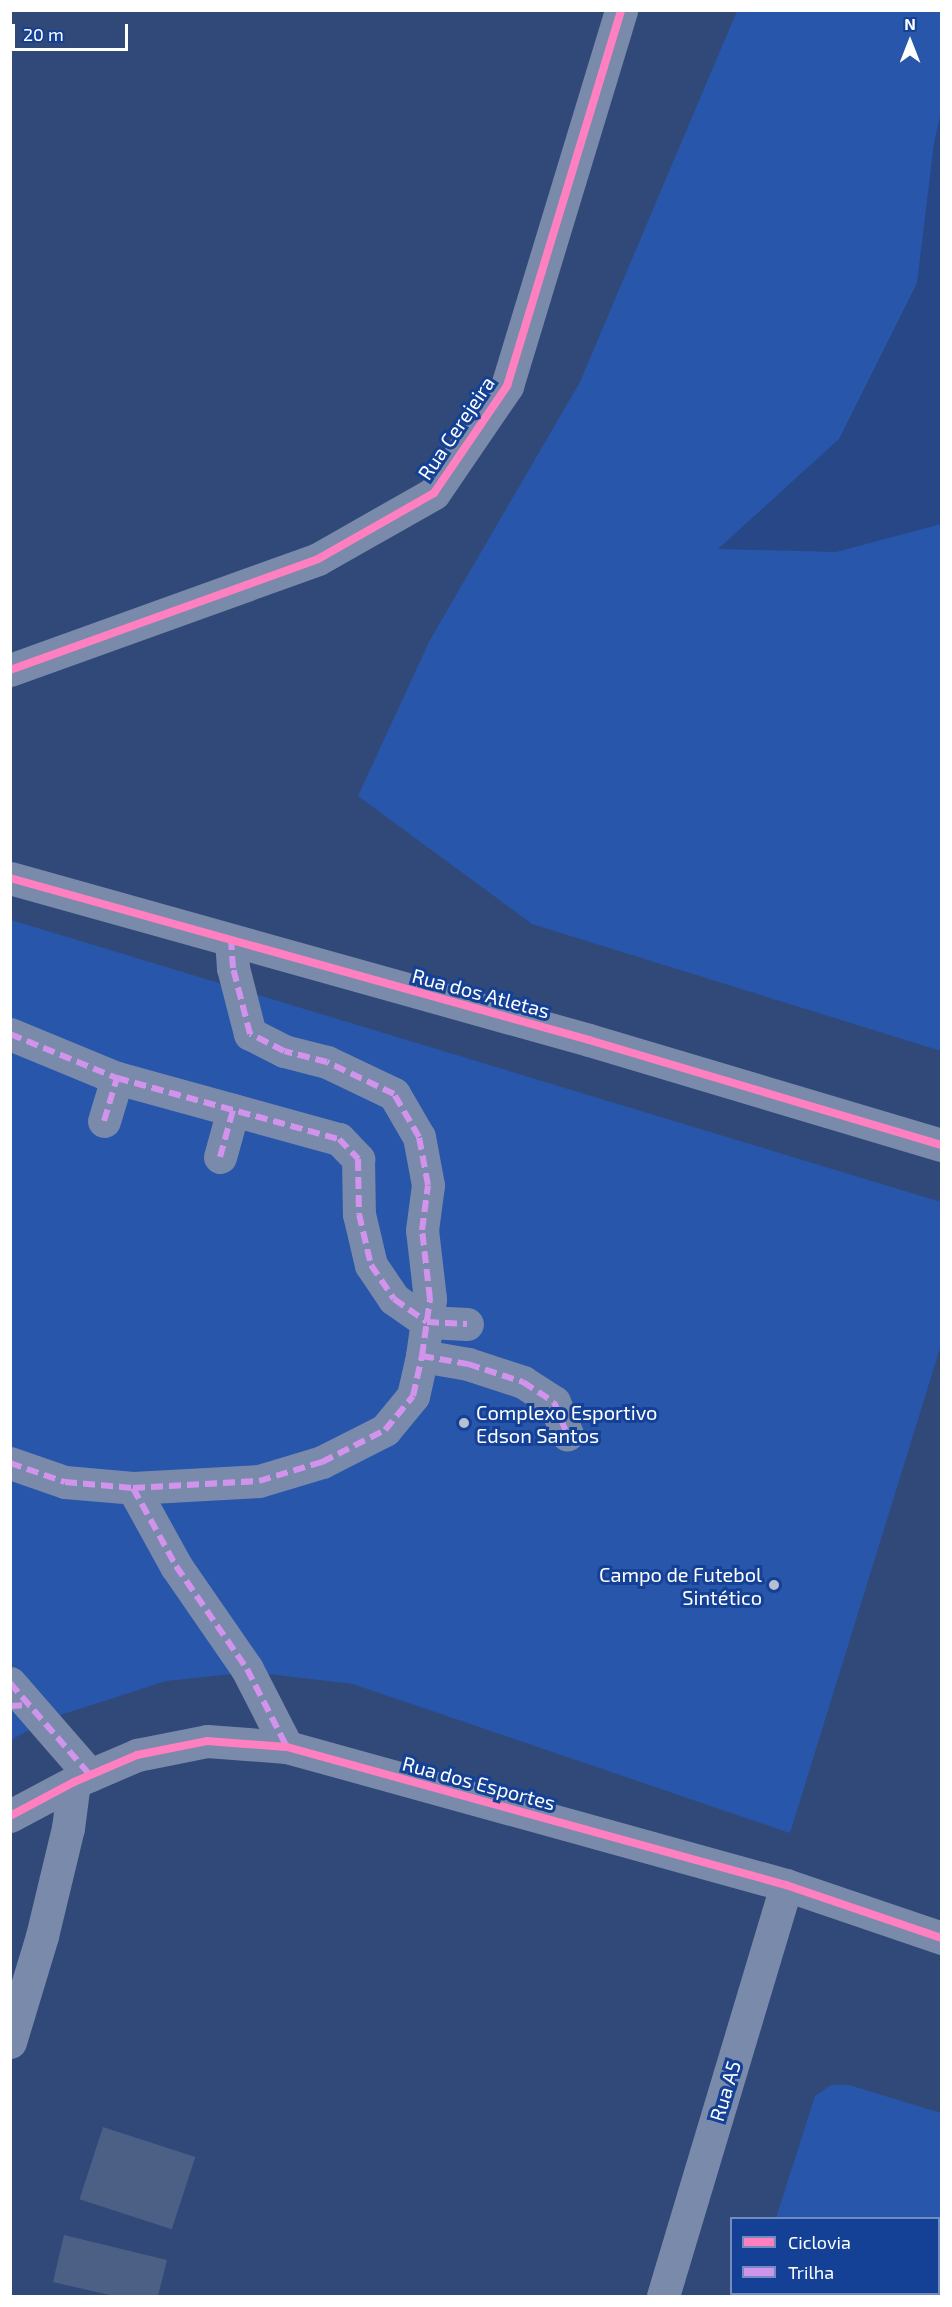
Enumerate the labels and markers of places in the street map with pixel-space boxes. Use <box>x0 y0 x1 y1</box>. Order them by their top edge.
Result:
place label: Complexo Esportivo Edson Santos <box>476 1400 657 1447</box>
marker: Complexo Esportivo Edson Santos <box>457 1416 471 1430</box>
place label: Campo de Futebol Sintético <box>599 1562 762 1609</box>
marker: Campo de Futebol Sintético <box>767 1578 781 1592</box>

